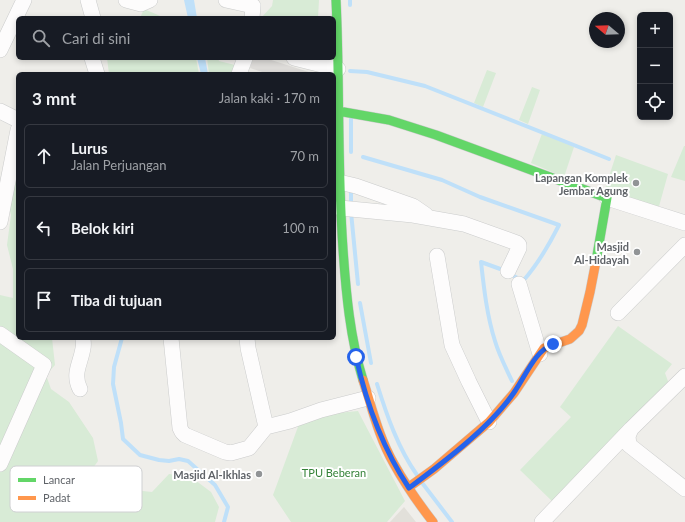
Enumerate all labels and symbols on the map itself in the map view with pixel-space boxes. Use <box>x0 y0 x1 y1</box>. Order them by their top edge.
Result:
north arrow <box>589 12 625 48</box>
place label: Lapangan Komplek Jembar Agung <box>535 171 628 197</box>
marker: Lapangan Komplek Jembar Agung <box>631 178 641 188</box>
place label: Masjid Al-Hidayah <box>573 240 629 266</box>
marker: Masjid Al-Hidayah <box>632 247 642 257</box>
route end <box>544 335 562 353</box>
route start <box>347 348 365 366</box>
legend <box>10 466 142 512</box>
park label: TPU Beberan <box>302 466 366 479</box>
place label: Masjid Al-Ikhlas <box>173 468 251 481</box>
marker: Masjid Al-Ikhlas <box>254 469 264 479</box>
text: Lancar <box>43 473 75 486</box>
text: Padat <box>43 491 70 504</box>

